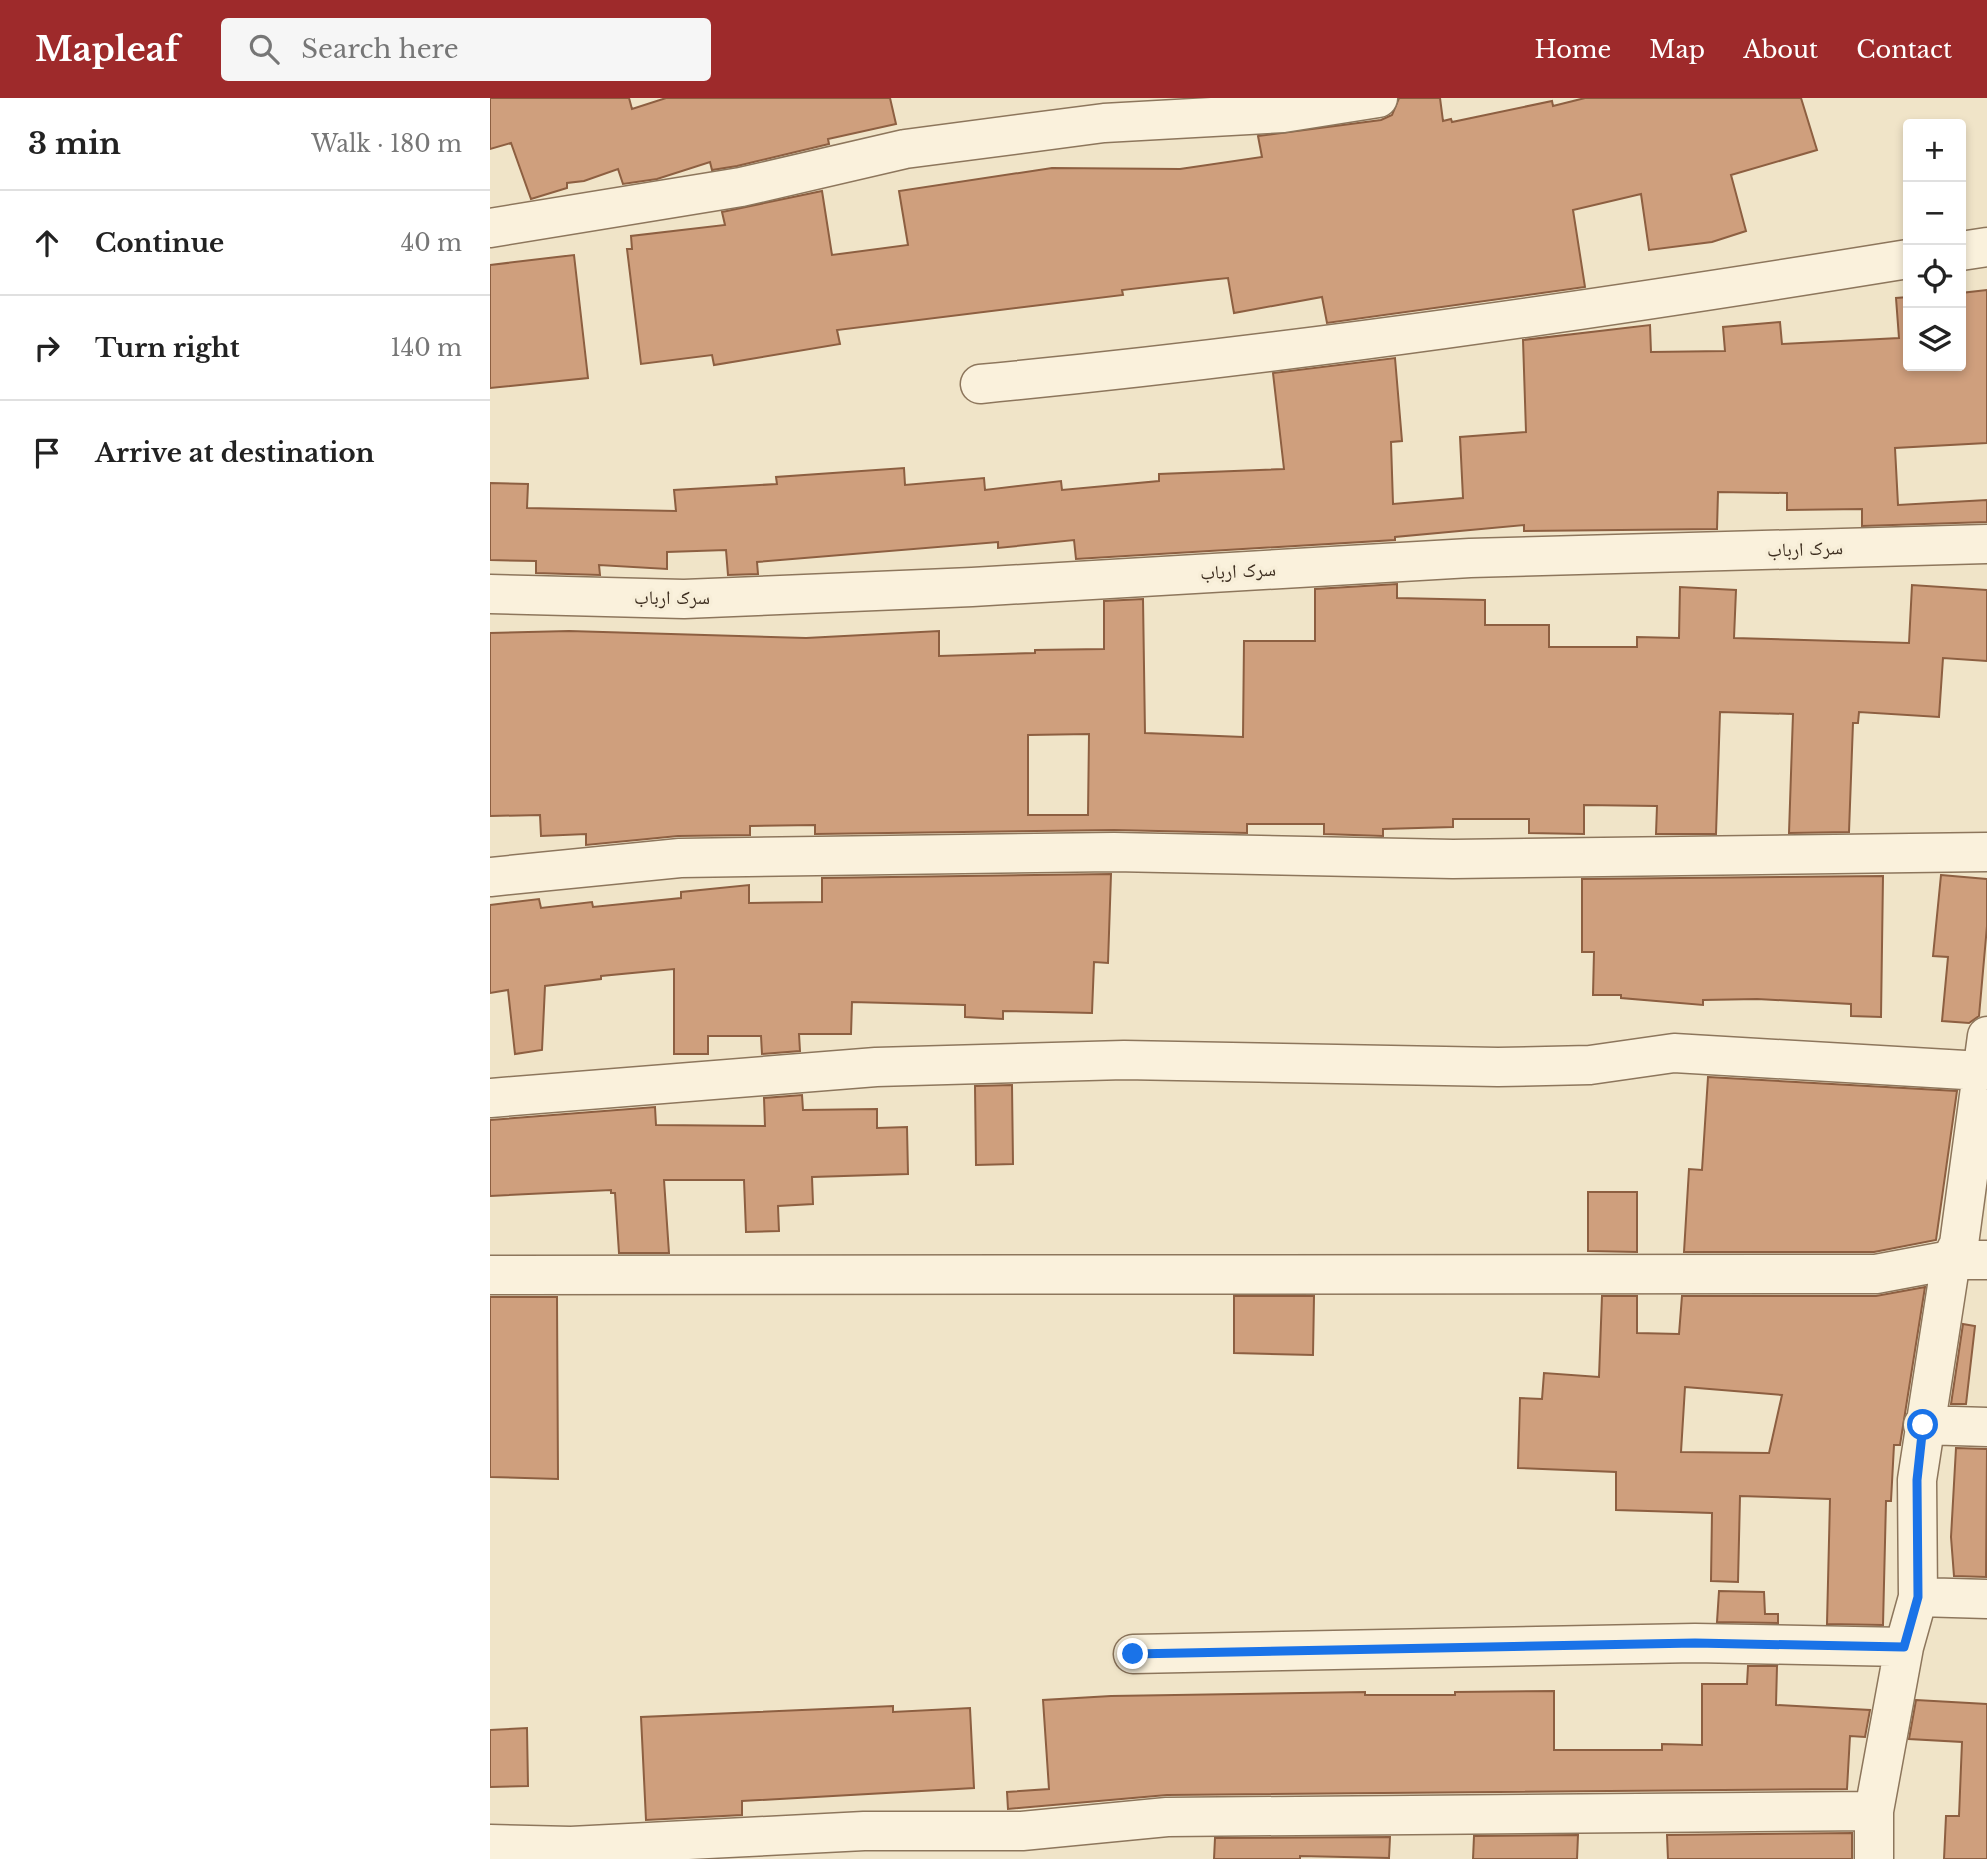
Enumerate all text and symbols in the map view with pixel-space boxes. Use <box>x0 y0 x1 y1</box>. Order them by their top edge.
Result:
search box <box>221 18 711 81</box>
text: Mapleaf <box>35 29 179 70</box>
icon: search <box>245 30 283 68</box>
text: Search here <box>301 33 459 65</box>
text: Home <box>1535 35 1611 64</box>
text: Map <box>1649 35 1705 64</box>
text: About <box>1743 35 1818 64</box>
text: Contact <box>1856 35 1952 64</box>
map controls <box>1903 119 1966 371</box>
button: + <box>1903 119 1966 182</box>
text: 3 min <box>28 125 121 162</box>
text: Walk · 180 m <box>311 130 462 158</box>
button: − <box>1903 182 1966 245</box>
icon: ahead <box>28 224 66 262</box>
text: Continue <box>95 227 224 259</box>
text: 40 m <box>401 229 462 257</box>
button: locate <box>1903 245 1966 308</box>
button: layers <box>1903 308 1966 371</box>
icon: right <box>28 329 66 367</box>
text: Turn right <box>95 332 240 364</box>
text: 140 m <box>391 334 462 362</box>
icon: arrive <box>28 434 66 472</box>
text: Arrive at destination <box>95 437 375 469</box>
street label: سرک ارباب <box>1767 536 1843 562</box>
street label: سرک ارباب <box>1199 558 1277 584</box>
street label: سرک ارباب <box>634 586 710 609</box>
route start <box>1907 1409 1938 1440</box>
route end <box>1117 1638 1148 1669</box>

